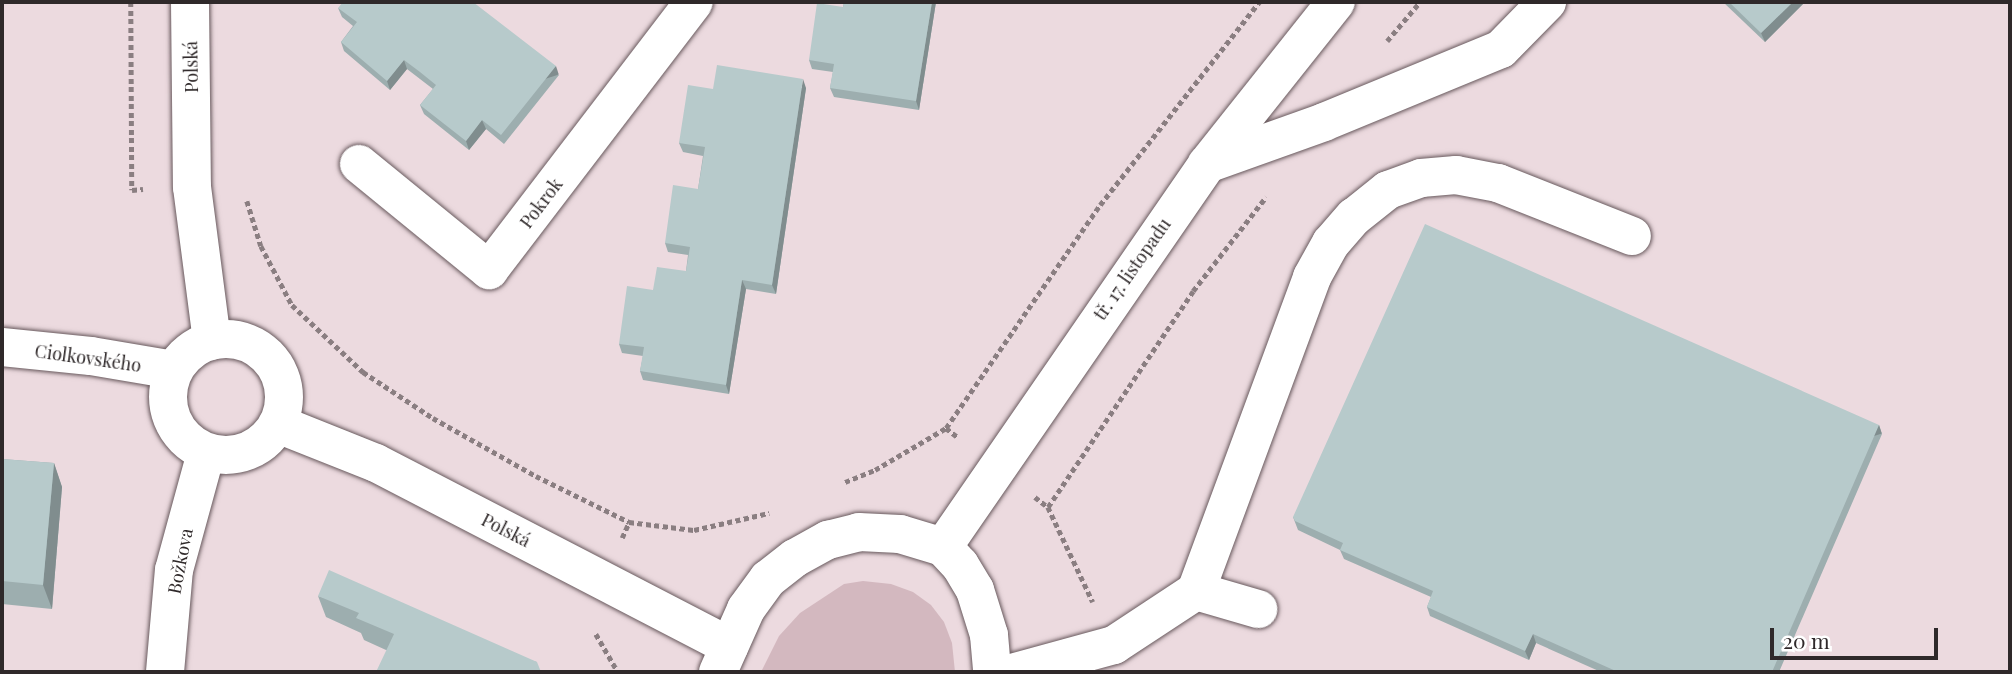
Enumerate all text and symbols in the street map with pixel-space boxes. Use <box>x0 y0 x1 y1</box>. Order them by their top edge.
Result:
street label: Polská <box>180 41 202 93</box>
street label: Pokrok <box>515 174 567 232</box>
street label: tř. 17. listopadu <box>1089 214 1175 324</box>
street label: Ciolkovského <box>33 340 143 376</box>
street label: Polská <box>478 509 534 551</box>
street label: Božkova <box>163 526 197 596</box>
scale bar <box>1774 614 1942 658</box>
text: 20 m <box>1783 626 1830 654</box>

